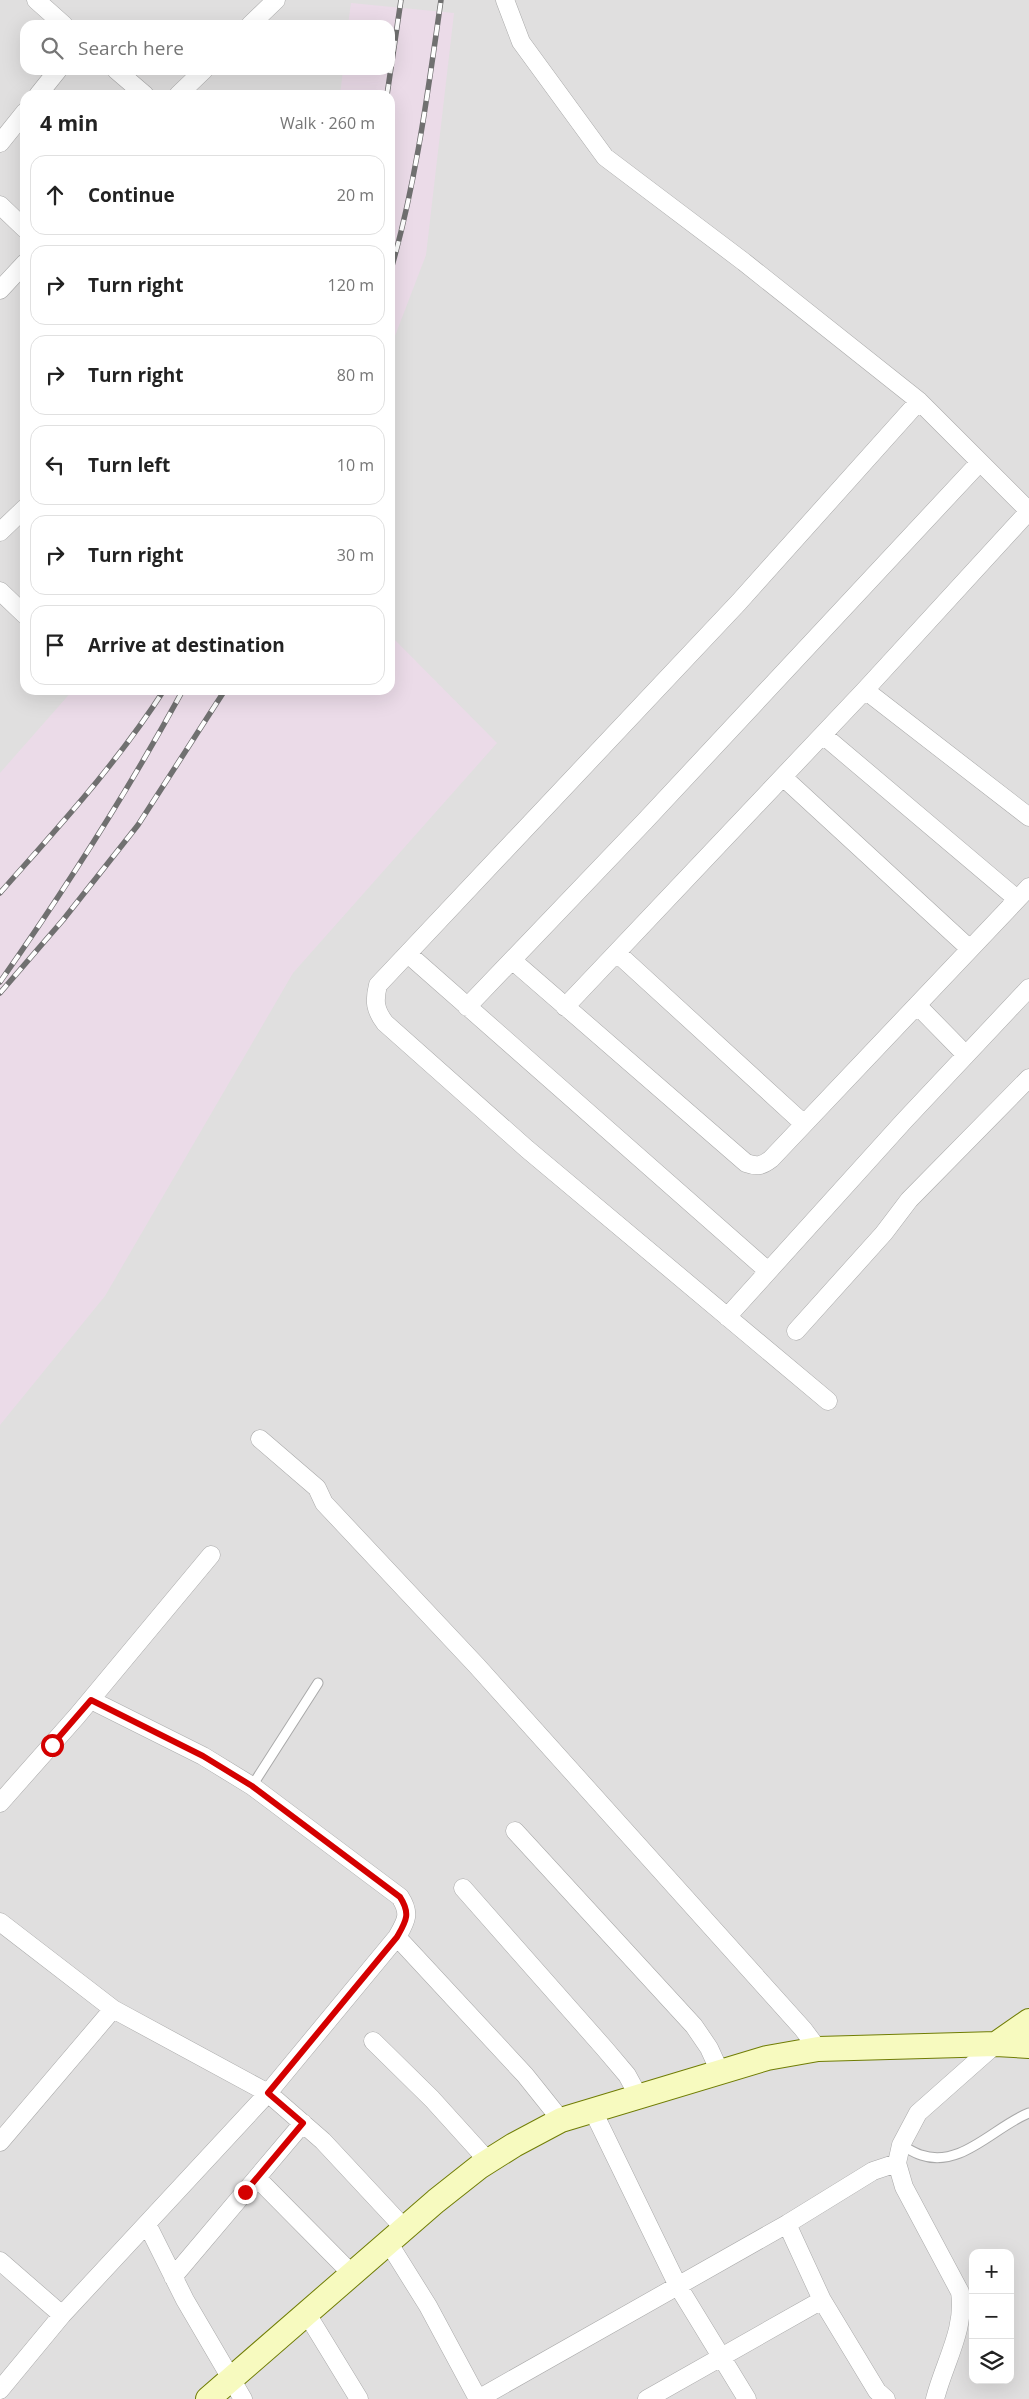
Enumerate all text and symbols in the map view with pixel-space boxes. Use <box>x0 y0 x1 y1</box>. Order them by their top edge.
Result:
search box <box>20 20 395 75</box>
icon: search <box>38 34 66 62</box>
text: Search here <box>78 35 184 61</box>
text: 4 min <box>40 109 98 137</box>
text: Walk · 260 m <box>280 112 375 134</box>
icon: ahead <box>41 181 69 209</box>
text: Continue <box>88 182 175 208</box>
text: 20 m <box>337 184 374 206</box>
icon: right <box>41 271 69 299</box>
text: Turn right <box>88 272 183 298</box>
text: 120 m <box>328 274 374 296</box>
icon: right <box>41 361 69 389</box>
text: Turn right <box>88 362 183 388</box>
text: 80 m <box>337 364 374 386</box>
icon: left <box>41 451 69 479</box>
text: Turn left <box>88 452 170 478</box>
text: 10 m <box>337 454 374 476</box>
icon: right <box>41 541 69 569</box>
text: Turn right <box>88 542 183 568</box>
text: 30 m <box>337 544 374 566</box>
icon: arrive <box>41 631 69 659</box>
text: Arrive at destination <box>88 632 285 658</box>
route start <box>41 1734 64 1757</box>
route end <box>234 2181 257 2204</box>
map controls <box>969 2249 1014 2384</box>
button: + <box>969 2249 1014 2294</box>
button: − <box>969 2294 1014 2339</box>
button: layers <box>969 2339 1014 2384</box>

